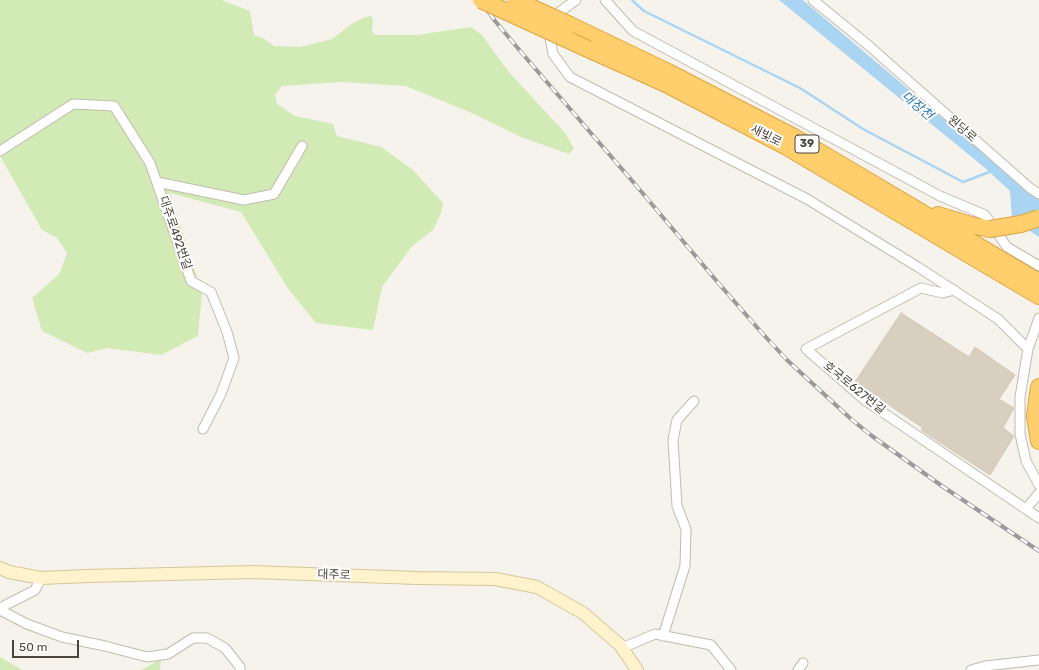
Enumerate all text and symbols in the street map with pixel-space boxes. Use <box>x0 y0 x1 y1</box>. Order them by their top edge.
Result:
water label: 대장천 <box>898 88 936 124</box>
street label: 원당로 <box>945 113 979 145</box>
street label: 새빛로 <box>748 122 784 150</box>
road number: 39 <box>795 135 819 153</box>
street label: 대주로492번길 <box>156 194 194 272</box>
street label: 호국로627번길 <box>820 359 888 417</box>
street label: 대주로 <box>317 567 351 583</box>
scale bar <box>14 632 81 658</box>
text: 50 m <box>19 640 47 654</box>

